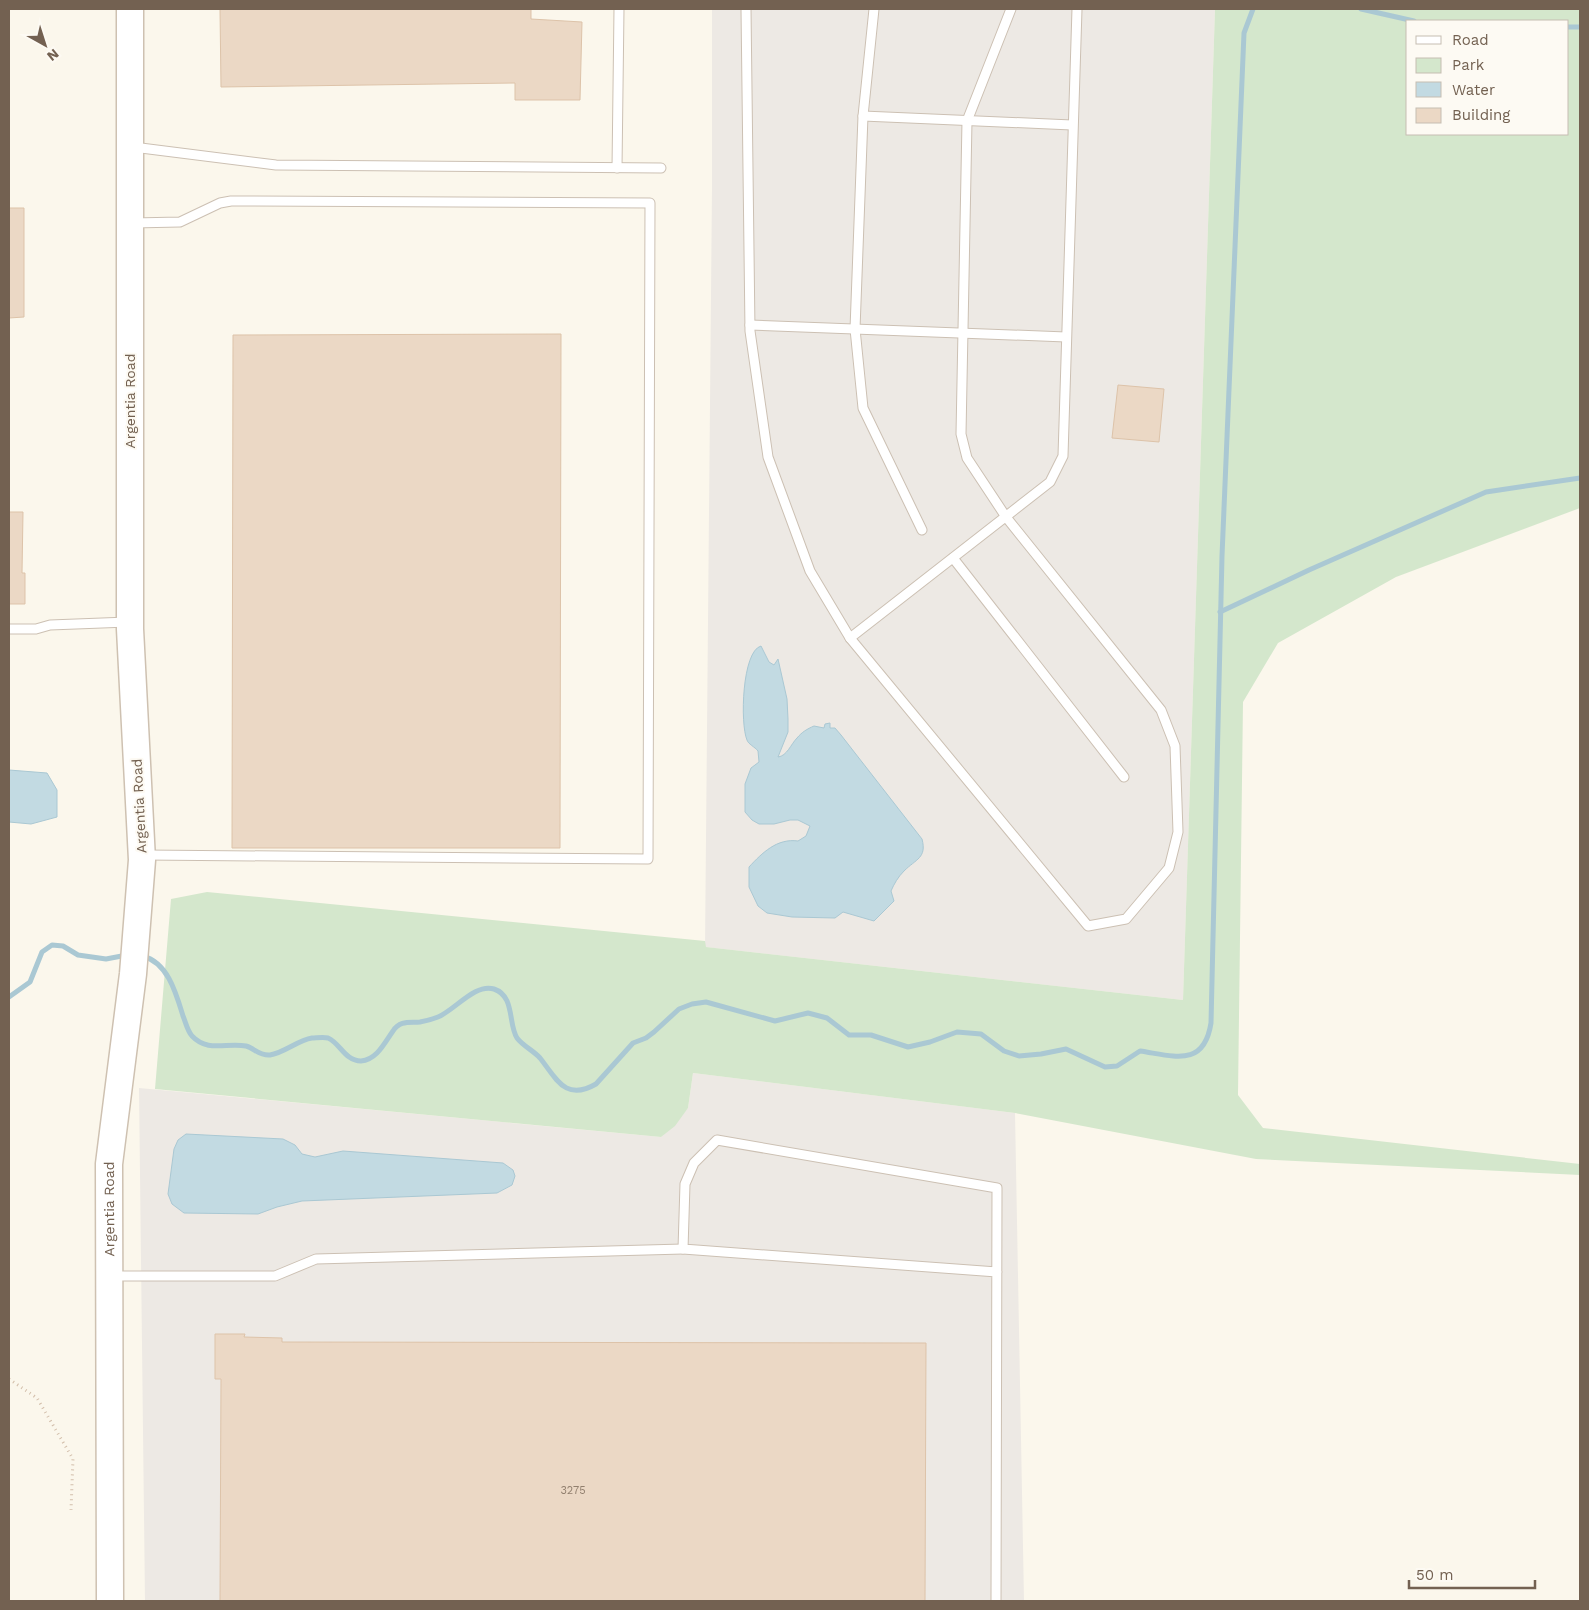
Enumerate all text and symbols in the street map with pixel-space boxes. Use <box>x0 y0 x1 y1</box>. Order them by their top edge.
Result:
north arrow <box>20 20 70 70</box>
legend <box>1406 20 1569 135</box>
text: Road <box>1452 31 1489 49</box>
text: N <box>44 46 62 65</box>
text: Park <box>1452 56 1485 74</box>
text: Water <box>1452 81 1495 99</box>
text: Building <box>1452 106 1510 124</box>
street label: Argentia Road <box>122 354 138 448</box>
street label: Argentia Road <box>129 758 149 854</box>
street label: Argentia Road <box>101 1162 117 1256</box>
house number: 3275 <box>560 1484 586 1497</box>
scale bar <box>1409 1558 1535 1590</box>
text: 50 m <box>1416 1566 1453 1584</box>

